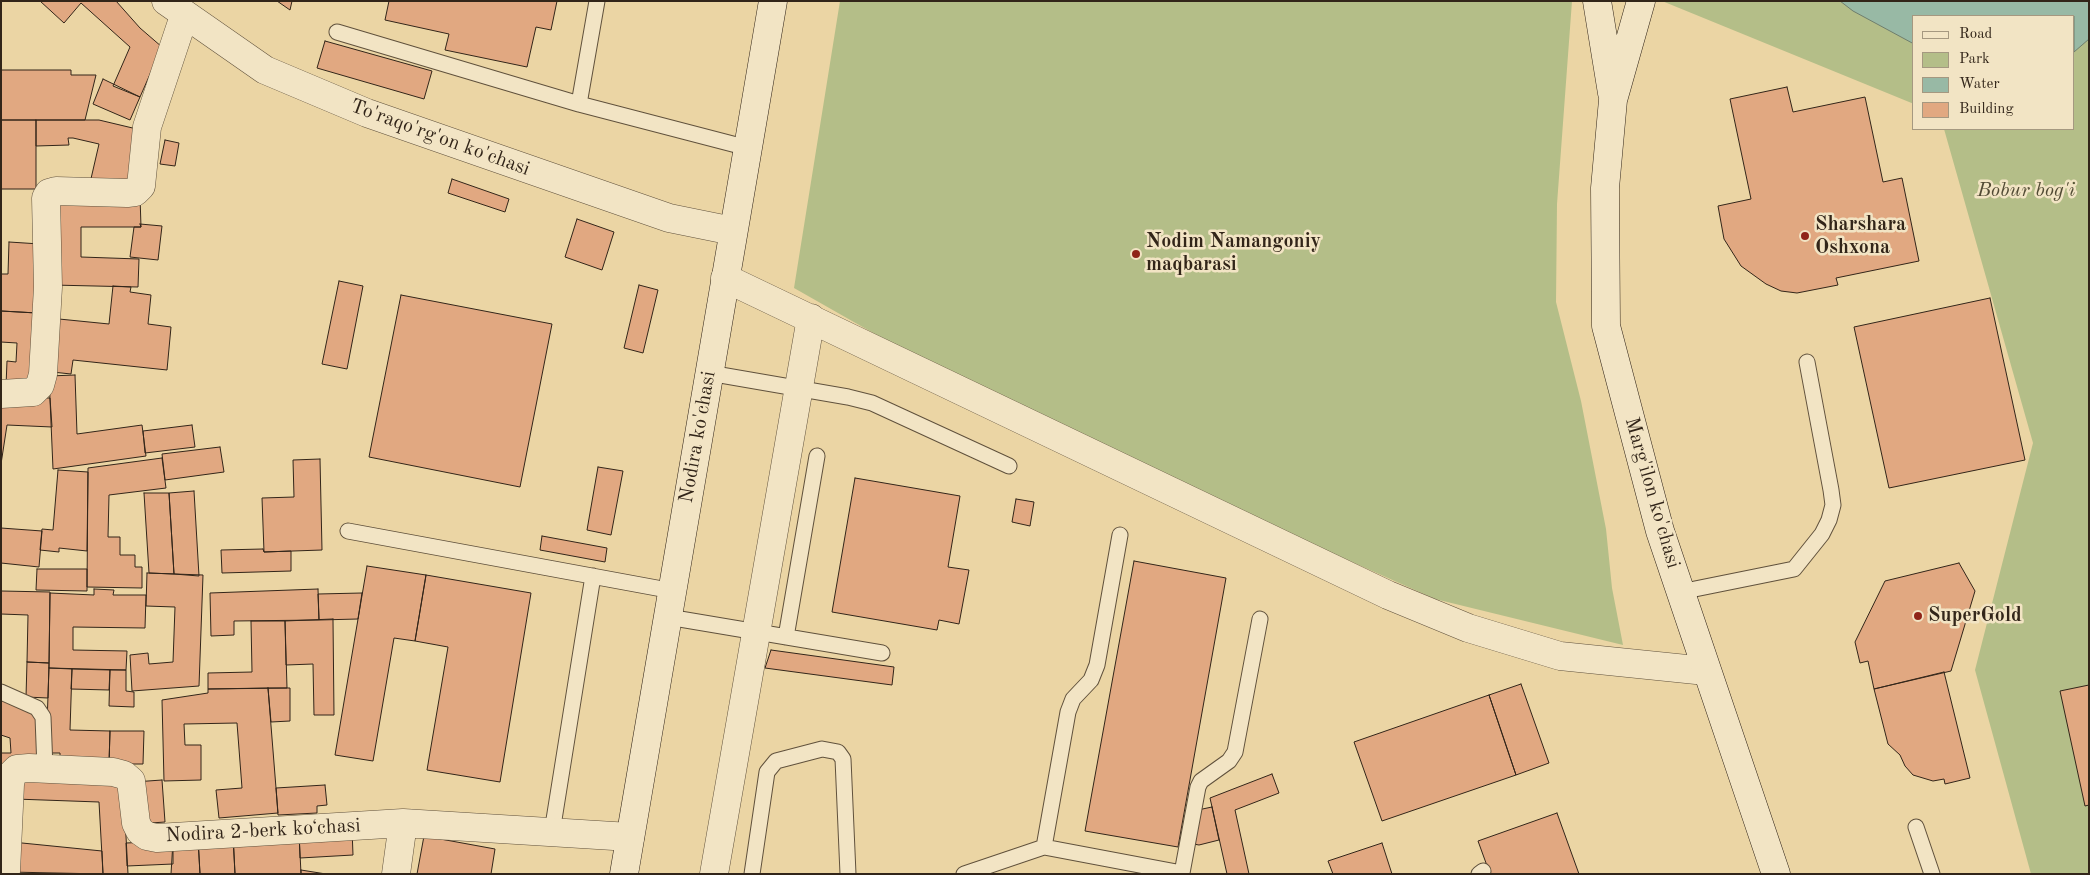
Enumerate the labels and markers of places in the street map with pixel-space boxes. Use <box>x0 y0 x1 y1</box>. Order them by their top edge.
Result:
place label: Sharshara Oshxona <box>1815 213 1906 260</box>
place label: Nodim Namangoniy maqbarasi <box>1146 230 1321 277</box>
marker: Sharshara Oshxona <box>1799 230 1811 242</box>
marker: Nodim Namangoniy maqbarasi <box>1130 248 1142 260</box>
place label: SuperGold <box>1928 604 2022 628</box>
marker: SuperGold <box>1912 610 1924 622</box>

